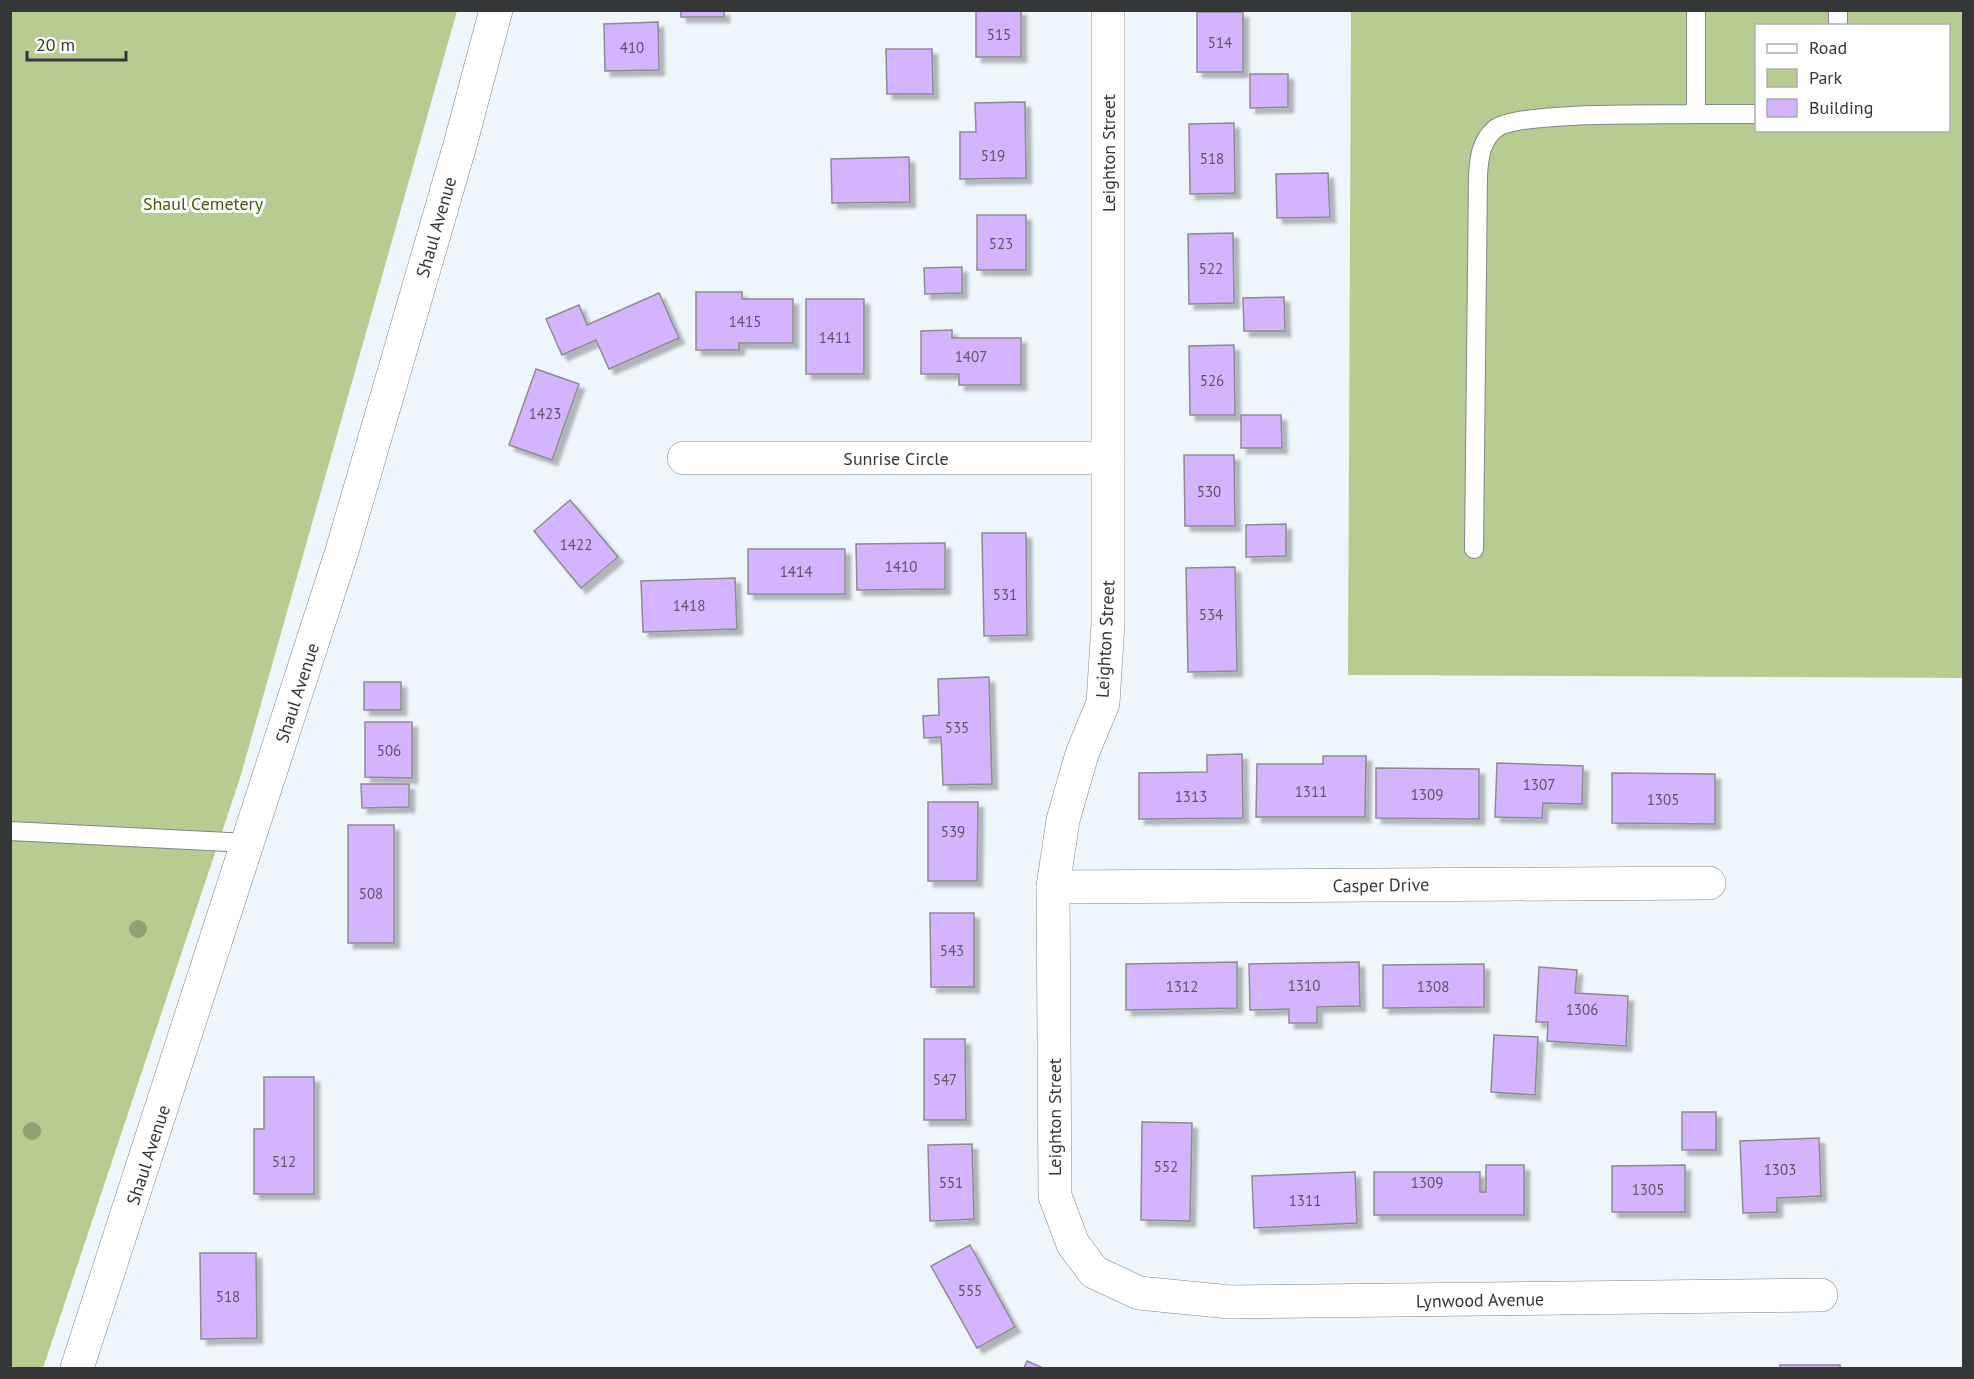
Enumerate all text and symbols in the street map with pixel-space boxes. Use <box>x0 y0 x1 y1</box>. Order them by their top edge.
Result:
scale bar <box>27 24 126 62</box>
legend <box>1755 24 1950 132</box>
house number: 515 <box>987 25 1011 44</box>
text: 20 m <box>36 33 75 56</box>
house number: 514 <box>1208 33 1232 52</box>
text: Road <box>1809 36 1847 59</box>
house number: 410 <box>620 38 644 57</box>
text: Park <box>1809 66 1842 89</box>
street label: Leighton Street <box>1097 94 1120 212</box>
text: Building <box>1809 96 1873 119</box>
house number: 519 <box>981 146 1005 165</box>
house number: 518 <box>1200 149 1224 168</box>
street label: Shaul Avenue <box>411 174 461 280</box>
park label: Shaul Cemetery <box>143 192 264 215</box>
house number: 523 <box>989 234 1013 253</box>
house number: 522 <box>1199 259 1223 278</box>
house number: 1415 <box>729 312 761 331</box>
house number: 1411 <box>819 328 851 347</box>
house number: 1407 <box>955 347 987 366</box>
house number: 526 <box>1200 371 1224 390</box>
house number: 1423 <box>529 404 561 423</box>
street label: Sunrise Circle <box>843 447 949 470</box>
house number: 530 <box>1197 482 1221 501</box>
house number: 1422 <box>560 535 592 554</box>
house number: 1410 <box>885 557 917 576</box>
house number: 1414 <box>780 562 812 581</box>
street label: Leighton Street <box>1090 580 1120 698</box>
house number: 531 <box>993 585 1017 604</box>
house number: 1418 <box>673 596 705 615</box>
house number: 534 <box>1199 605 1223 624</box>
street label: Shaul Avenue <box>270 640 324 746</box>
house number: 535 <box>945 718 969 737</box>
house number: 506 <box>377 741 401 760</box>
house number: 1307 <box>1523 775 1555 794</box>
house number: 1311 <box>1295 782 1327 801</box>
house number: 1309 <box>1411 785 1443 804</box>
house number: 1313 <box>1175 787 1207 806</box>
house number: 1305 <box>1647 790 1679 809</box>
house number: 539 <box>941 822 965 841</box>
street label: Casper Drive <box>1332 873 1430 897</box>
house number: 508 <box>359 884 383 903</box>
house number: 543 <box>940 941 964 960</box>
house number: 1310 <box>1288 976 1320 995</box>
house number: 1312 <box>1166 977 1198 996</box>
house number: 1308 <box>1417 977 1449 996</box>
house number: 1306 <box>1566 1000 1598 1019</box>
street label: Leighton Street <box>1043 1058 1066 1176</box>
house number: 547 <box>933 1070 957 1089</box>
street label: Shaul Avenue <box>121 1102 175 1208</box>
house number: 512 <box>272 1152 296 1171</box>
house number: 552 <box>1154 1157 1178 1176</box>
house number: 1303 <box>1764 1160 1796 1179</box>
house number: 551 <box>939 1173 963 1192</box>
house number: 1309 <box>1411 1173 1443 1192</box>
house number: 1305 <box>1632 1180 1664 1199</box>
house number: 1311 <box>1289 1191 1321 1210</box>
house number: 555 <box>958 1281 982 1300</box>
house number: 518 <box>216 1287 240 1306</box>
street label: Lynwood Avenue <box>1416 1287 1544 1313</box>

